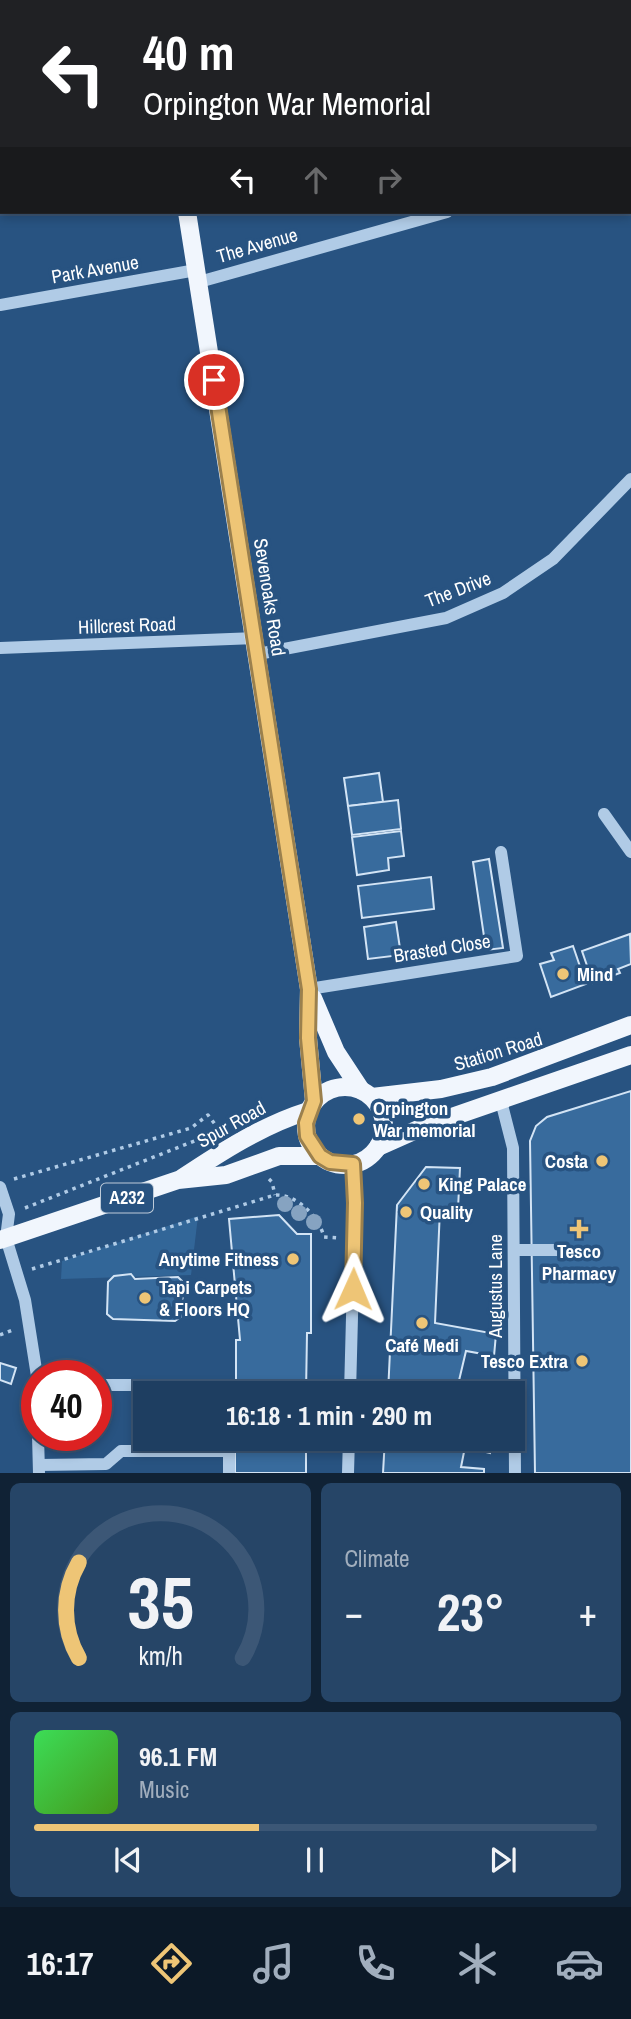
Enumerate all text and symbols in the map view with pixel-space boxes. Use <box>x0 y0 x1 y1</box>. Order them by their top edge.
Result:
text: 40 m <box>143 19 235 85</box>
icon: left <box>28 28 119 119</box>
text: Orpington War Memorial <box>143 82 431 125</box>
icon: left <box>224 161 262 199</box>
icon: ahead <box>297 161 335 199</box>
icon: right <box>370 161 408 199</box>
street label: The Avenue <box>214 221 300 269</box>
street label: Park Avenue <box>49 249 141 289</box>
pin <box>184 350 244 410</box>
icon: arrive <box>195 361 233 399</box>
street label: Sevenoaks Road <box>248 536 292 658</box>
street label: The Drive <box>421 565 495 613</box>
street label: Hillcrest Road <box>78 610 176 640</box>
street label: Brasted Close <box>392 928 492 968</box>
place label: Mind <box>577 961 613 987</box>
marker: Mind <box>555 966 571 982</box>
street label: Station Road <box>451 1025 545 1077</box>
street label: Spur Road <box>192 1095 270 1153</box>
place label: Orpington War memorial <box>373 1095 475 1143</box>
marker: Orpington War memorial <box>351 1111 367 1127</box>
place label: Costa <box>545 1148 588 1174</box>
marker: Costa <box>594 1153 610 1169</box>
place label: King Palace <box>438 1171 527 1197</box>
marker: King Palace <box>416 1176 432 1192</box>
road number: A232 <box>101 1184 153 1212</box>
place label: Quality <box>420 1199 473 1225</box>
marker: Quality <box>398 1204 414 1220</box>
marker: Tesco Pharmacy <box>571 1221 587 1237</box>
street label: Augustus Lane <box>482 1234 508 1339</box>
place label: Tesco Pharmacy <box>542 1238 617 1286</box>
place label: Anytime Fitness <box>159 1246 279 1272</box>
marker: Anytime Fitness <box>285 1251 301 1267</box>
position arrow <box>316 1252 390 1326</box>
place label: Tapi Carpets & Floors HQ <box>159 1274 252 1322</box>
marker: Tapi Carpets & Floors HQ <box>137 1290 153 1306</box>
marker: Café Medi <box>414 1315 430 1331</box>
place label: Café Medi <box>385 1332 459 1358</box>
place label: Tesco Extra <box>481 1348 568 1374</box>
marker: Tesco Extra <box>574 1353 590 1369</box>
speed limit sign: 40 <box>21 1360 112 1451</box>
text: 16:18 · 1 min · 290 m <box>226 1398 432 1433</box>
text: Climate <box>345 1543 409 1574</box>
text: 35 <box>127 1554 193 1652</box>
text: 23° <box>437 1577 505 1647</box>
text: − <box>345 1587 363 1638</box>
text: + <box>579 1587 597 1638</box>
text: km/h <box>138 1639 182 1673</box>
text: 96.1 FM <box>139 1739 217 1774</box>
text: Music <box>139 1774 189 1805</box>
icon: previous <box>109 1841 147 1879</box>
icon: pause <box>296 1841 334 1879</box>
icon: next <box>484 1841 522 1879</box>
icon: directions <box>147 1939 196 1988</box>
icon: music <box>249 1939 298 1988</box>
icon: phone <box>351 1939 400 1988</box>
icon: climate <box>453 1939 502 1988</box>
icon: car <box>555 1939 604 1988</box>
text: 16:17 <box>27 1942 94 1985</box>

